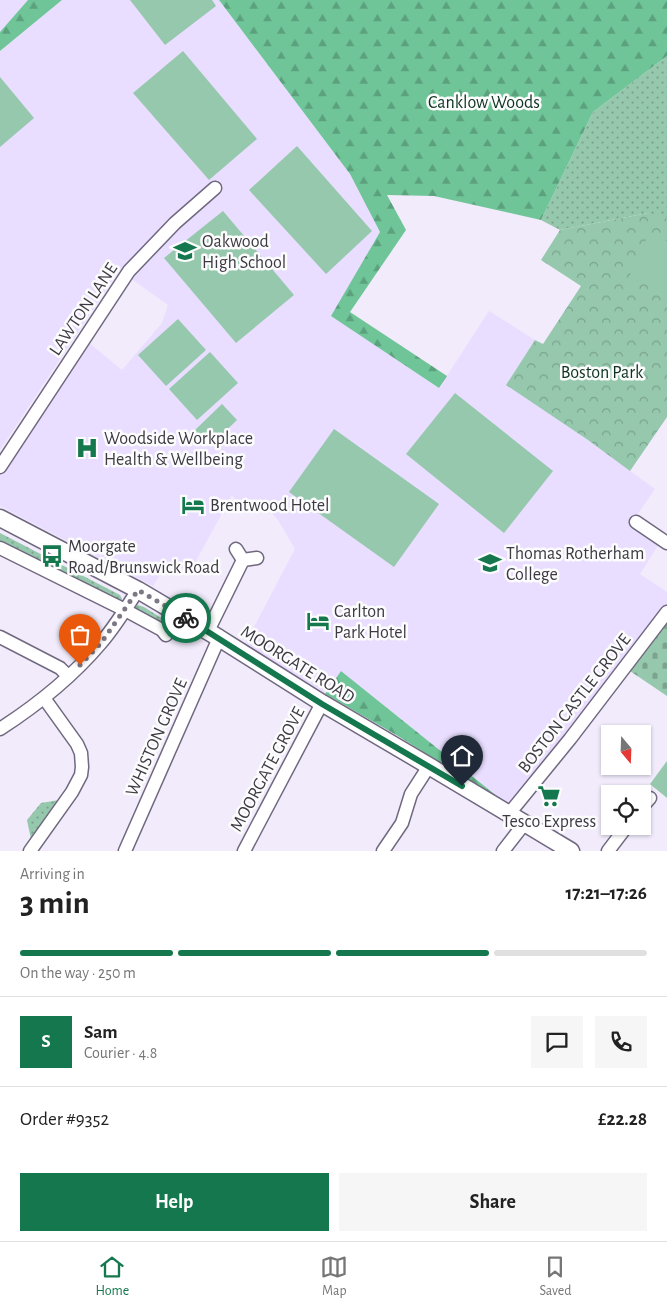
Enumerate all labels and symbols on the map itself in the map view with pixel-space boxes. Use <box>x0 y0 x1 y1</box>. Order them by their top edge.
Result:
park label: Canklow Woods <box>428 94 540 112</box>
place label: Oakwood High School <box>202 233 286 272</box>
school or university icon: Oakwood High School <box>172 238 198 264</box>
street label: LAWTON LANE <box>46 260 121 359</box>
park label: Boston Park <box>561 364 644 382</box>
place label: Woodside Workplace Health & Wellbeing <box>104 430 253 469</box>
hospital icon: Woodside Workplace Health & Wellbeing <box>74 435 100 461</box>
hotel icon: Brentwood Hotel <box>180 492 206 518</box>
place label: Brentwood Hotel <box>210 497 329 515</box>
place label: Moorgate Road/Brunswick Road <box>68 538 220 577</box>
bus stop icon: Moorgate Road/Brunswick Road <box>39 543 65 569</box>
place label: Thomas Rotherham College <box>506 545 644 584</box>
school or university icon: Thomas Rotherham College <box>477 550 503 576</box>
courier <box>161 593 211 643</box>
place label: Carlton Park Hotel <box>334 603 407 642</box>
hotel icon: Carlton Park Hotel <box>305 608 331 634</box>
pin <box>59 614 101 665</box>
street label: MOORGATE ROAD <box>237 623 358 707</box>
street label: BOSTON CASTLE GROVE <box>515 631 635 776</box>
street label: WHISTON GROVE <box>123 676 191 799</box>
street label: MOORGATE GROVE <box>228 704 308 835</box>
north arrow <box>601 725 651 775</box>
pin <box>441 735 483 786</box>
supermarket icon: Tesco Express <box>536 783 562 809</box>
place label: Tesco Express <box>502 813 596 831</box>

